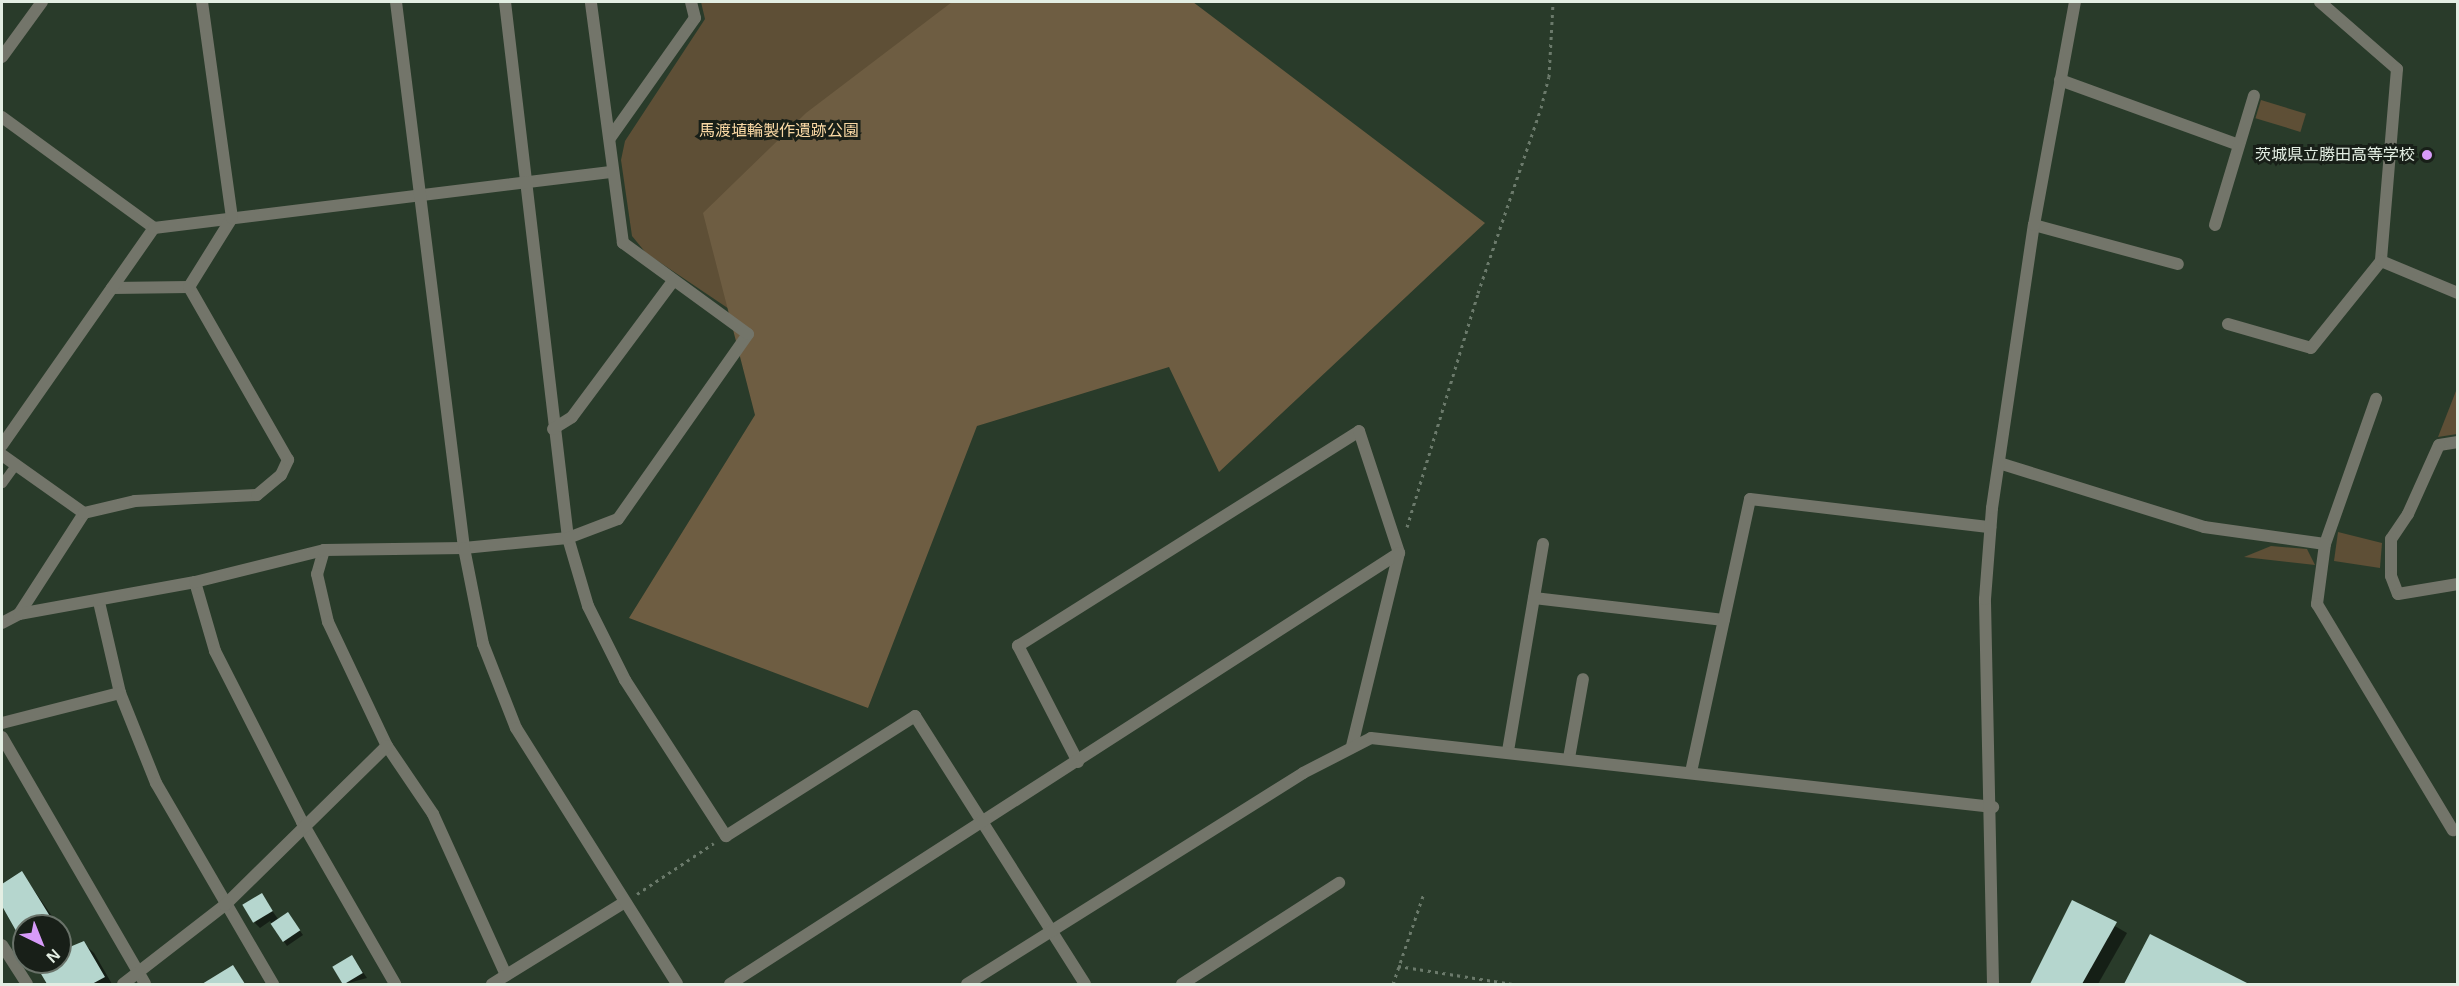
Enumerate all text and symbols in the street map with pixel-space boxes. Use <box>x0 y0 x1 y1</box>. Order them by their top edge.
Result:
park label: 馬渡埴輪製作遺跡公園 <box>699 121 859 141</box>
place label: 茨城県立勝田高等学校 <box>2255 145 2415 165</box>
marker: 茨城県立勝田高等学校 <box>2420 148 2434 162</box>
north arrow <box>12 914 72 974</box>
text: N <box>43 946 63 966</box>

